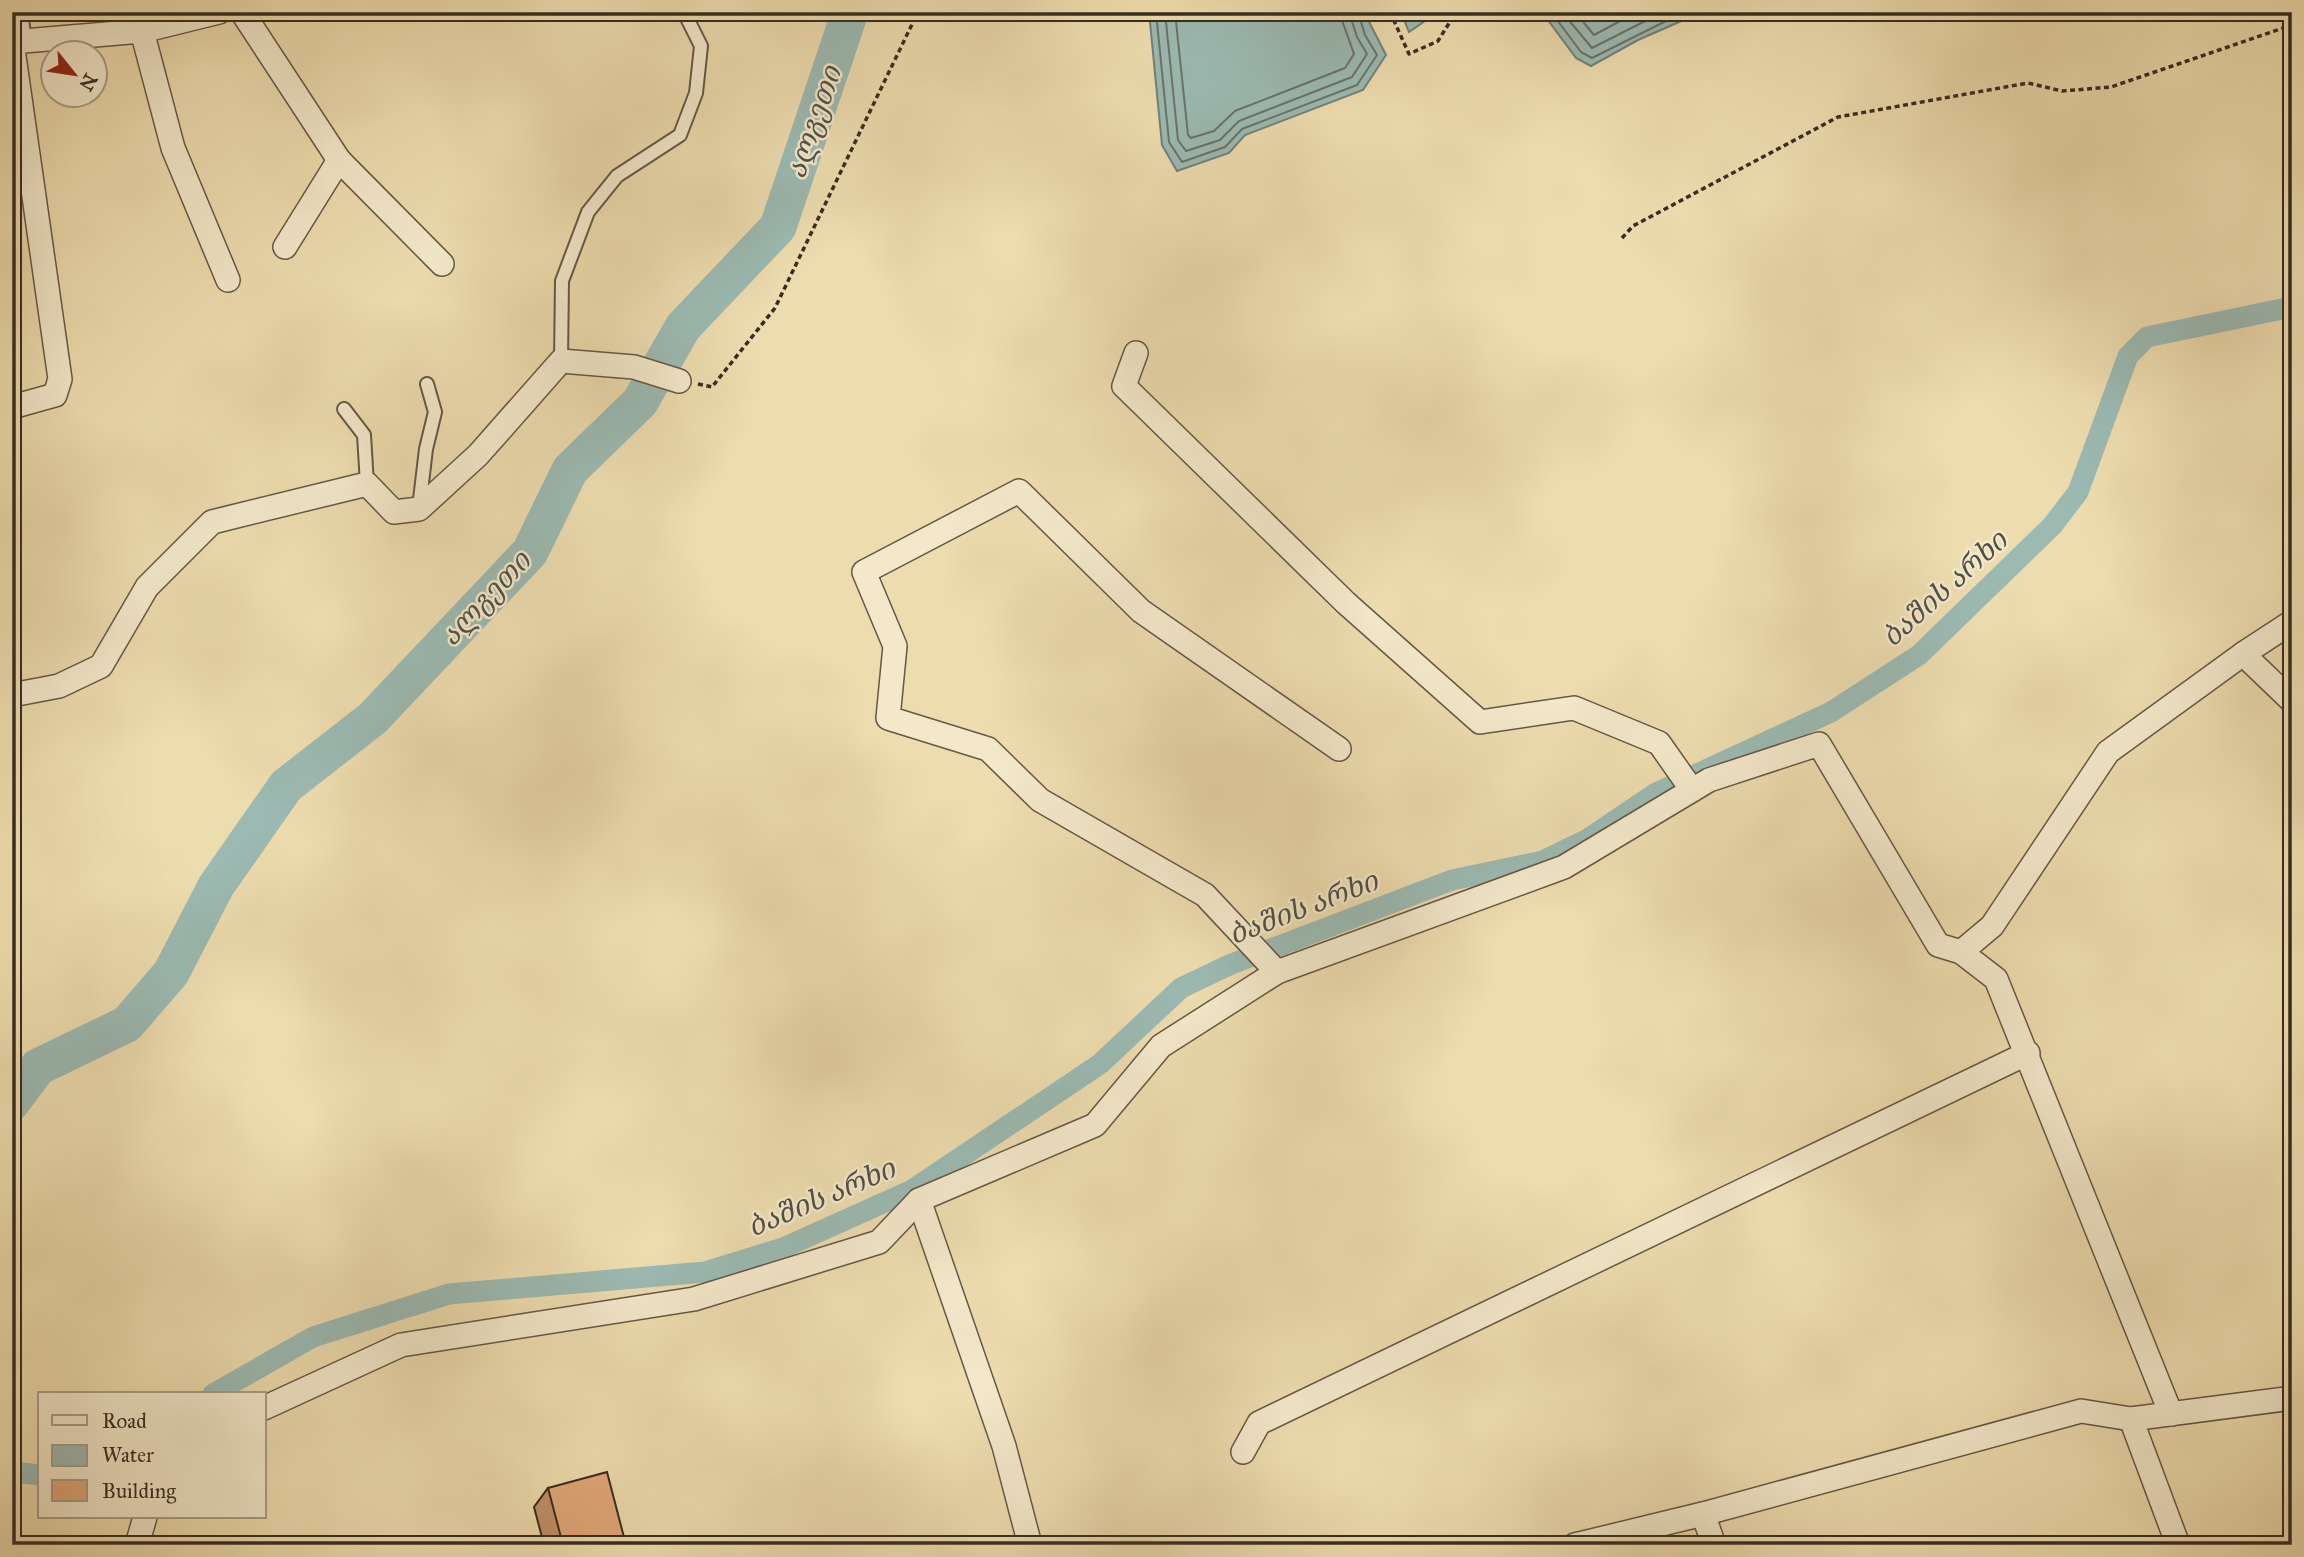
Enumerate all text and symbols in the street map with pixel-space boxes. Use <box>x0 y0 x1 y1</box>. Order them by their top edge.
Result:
north arrow <box>38 38 108 108</box>
water label: ალგეთი <box>778 59 850 183</box>
text: N <box>74 70 102 95</box>
water label: ბაშის არხი <box>1874 521 2016 654</box>
water label: ალგეთი <box>433 542 539 653</box>
water label: ბაშის არხი <box>1224 862 1385 952</box>
water label: ბაშის არხი <box>742 1150 902 1244</box>
legend <box>38 1392 266 1518</box>
text: Road <box>102 1408 147 1434</box>
text: Water <box>102 1442 154 1468</box>
text: Building <box>102 1478 176 1504</box>

